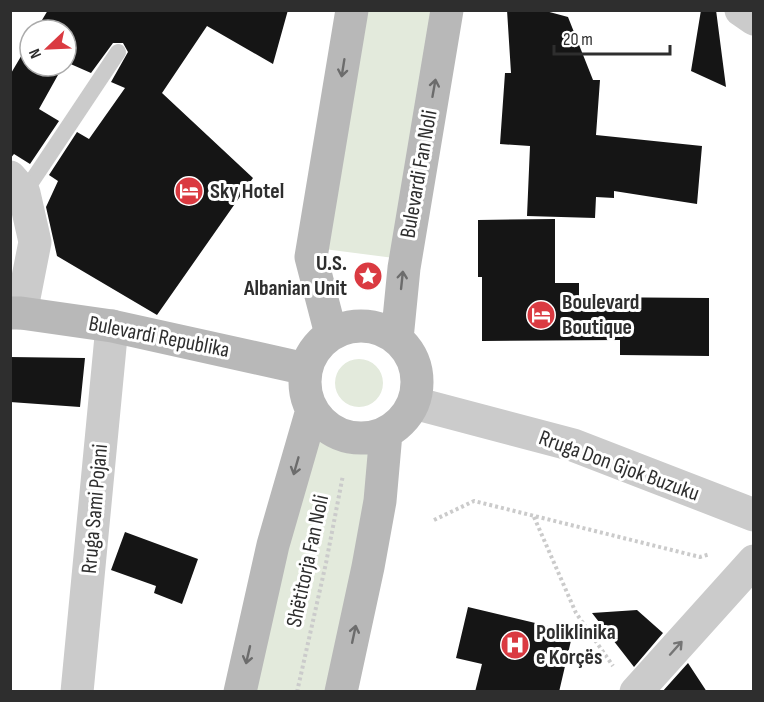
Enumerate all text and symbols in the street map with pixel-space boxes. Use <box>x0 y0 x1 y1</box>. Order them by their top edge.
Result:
north arrow <box>18 18 78 78</box>
scale bar <box>554 18 670 56</box>
text: 20 m <box>563 29 593 50</box>
text: N <box>25 46 46 61</box>
one-way arrow <box>337 58 348 78</box>
one-way arrow <box>429 79 440 98</box>
street label: Bulevardi Fan Noli <box>394 108 444 240</box>
hotel icon: Sky Hotel <box>173 175 205 207</box>
place label: Sky Hotel <box>210 178 284 205</box>
place label: U.S. Albanian Unit <box>243 250 347 302</box>
place icon: U.S. Albanian Unit <box>352 260 384 292</box>
one-way arrow <box>397 271 408 291</box>
place label: Boulevard Boutique <box>562 289 639 341</box>
hotel icon: Boulevard Boutique <box>525 299 557 331</box>
street label: Bulevardi Republika <box>86 310 232 364</box>
street label: Rruga Don Gjok Buzuku <box>535 424 703 508</box>
street label: Rruga Sami Pojani <box>76 443 114 575</box>
one-way arrow <box>290 456 301 475</box>
street label: Shëtitorja Fan Noli <box>281 492 335 630</box>
place label: Poliklinika e Korçës <box>536 619 616 671</box>
one-way arrow <box>348 625 360 644</box>
hospital icon: Poliklinika e Korçës <box>499 629 531 661</box>
one-way arrow <box>669 641 683 656</box>
one-way arrow <box>242 645 253 664</box>

